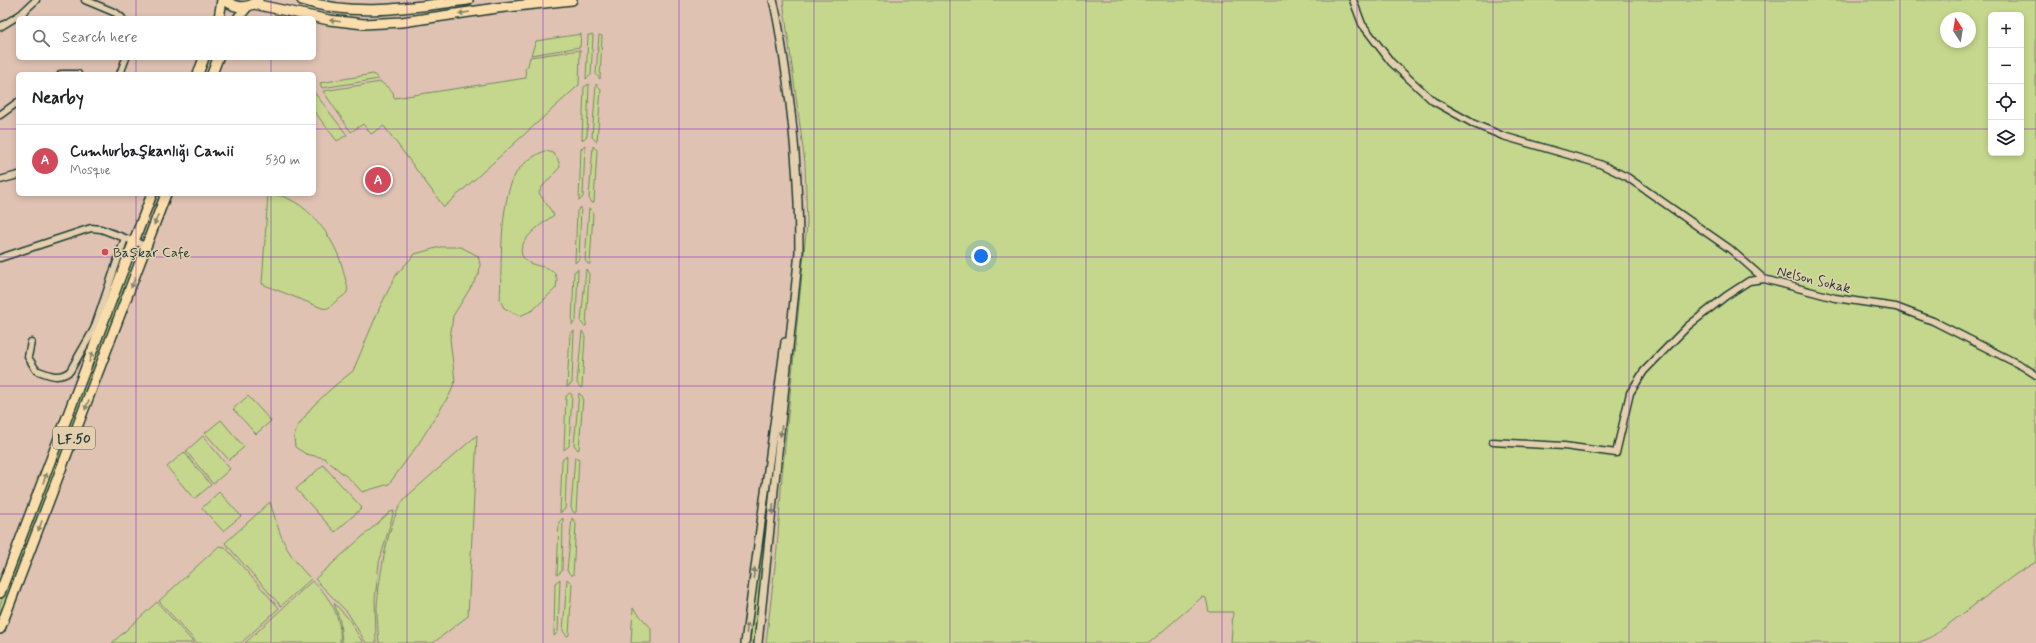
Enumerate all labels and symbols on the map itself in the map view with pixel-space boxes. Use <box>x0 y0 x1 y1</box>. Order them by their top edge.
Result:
one-way arrow <box>458 10 470 16</box>
north arrow <box>1940 12 1976 48</box>
one-way arrow <box>329 18 341 24</box>
pin: A <box>365 165 391 195</box>
one-way arrow <box>153 215 159 227</box>
place label: Başkar Cafe <box>113 244 191 262</box>
your location <box>971 246 991 266</box>
marker: Başkar Cafe <box>100 247 110 257</box>
street label: Nelson Sokak <box>1775 262 1852 298</box>
one-way arrow <box>130 277 136 289</box>
one-way arrow <box>88 350 94 362</box>
one-way arrow <box>83 399 89 411</box>
one-way arrow <box>778 425 784 437</box>
road number: LF.50 <box>53 427 95 449</box>
one-way arrow <box>42 472 48 484</box>
one-way arrow <box>769 503 776 515</box>
one-way arrow <box>36 520 42 532</box>
one-way arrow <box>751 567 757 579</box>
one-way arrow <box>744 621 751 634</box>

